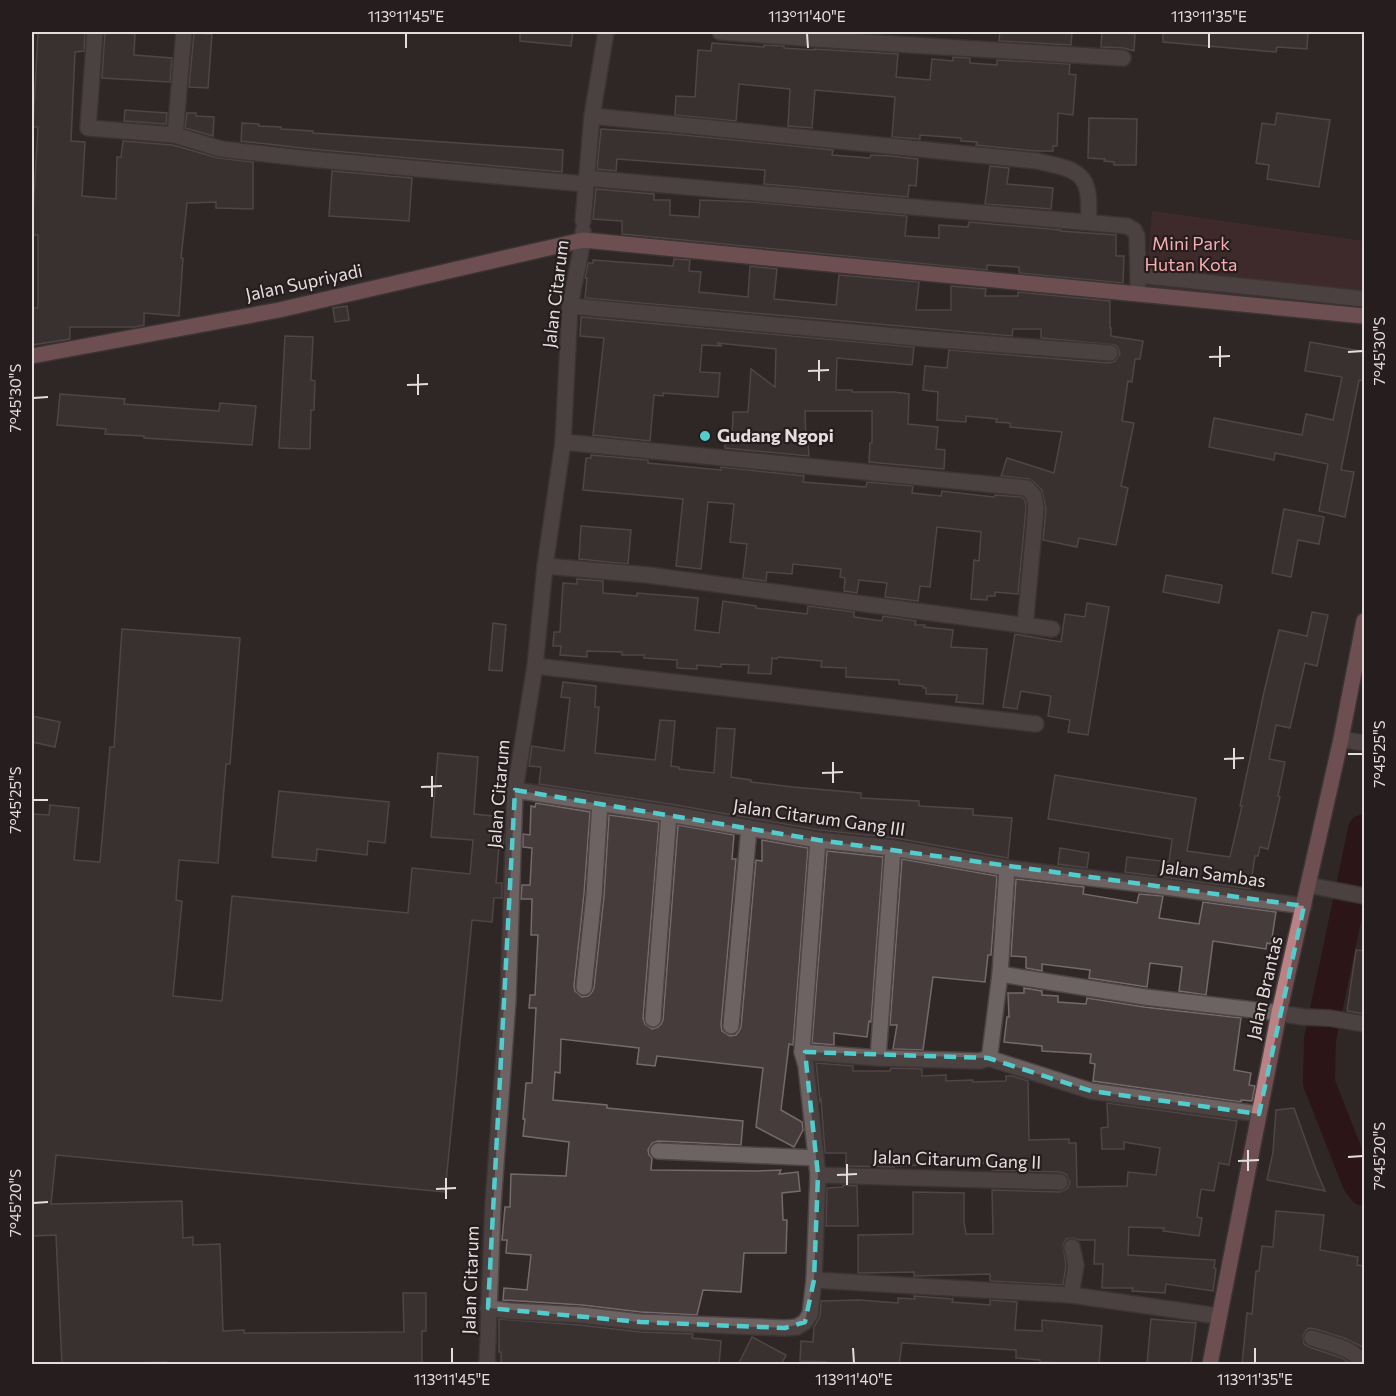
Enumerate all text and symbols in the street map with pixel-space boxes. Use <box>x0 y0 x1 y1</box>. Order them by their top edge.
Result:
text: 113°11'45"E <box>368 7 444 25</box>
text: 113°11'40"E <box>768 7 846 25</box>
text: 113°11'35"E <box>1171 7 1247 25</box>
park label: Mini Park Hutan Kota <box>1145 232 1237 275</box>
street label: Jalan Citarum <box>537 238 573 349</box>
street label: Jalan Supriyadi <box>243 259 364 305</box>
text: 7°45'30"S <box>1370 317 1388 385</box>
text: 7°45'30"S <box>6 364 24 432</box>
place label: Gudang Ngopi <box>717 424 834 446</box>
marker: Gudang Ngopi <box>698 429 712 443</box>
text: 7°45'25"S <box>1370 720 1388 788</box>
street label: Jalan Citarum <box>482 739 514 849</box>
text: 7°45'25"S <box>6 766 24 834</box>
street label: Jalan Citarum Gang III <box>732 794 907 840</box>
street label: Jalan Sambas <box>1159 855 1267 891</box>
street label: Jalan Brantas <box>1241 934 1287 1042</box>
text: 7°45'20"S <box>1370 1122 1388 1190</box>
street label: Jalan Citarum Gang II <box>872 1145 1042 1173</box>
text: 7°45'20"S <box>6 1169 24 1237</box>
street label: Jalan Citarum <box>457 1225 483 1335</box>
text: 113°11'45"E <box>414 1370 490 1388</box>
text: 113°11'40"E <box>815 1370 893 1388</box>
text: 113°11'35"E <box>1217 1370 1293 1388</box>

